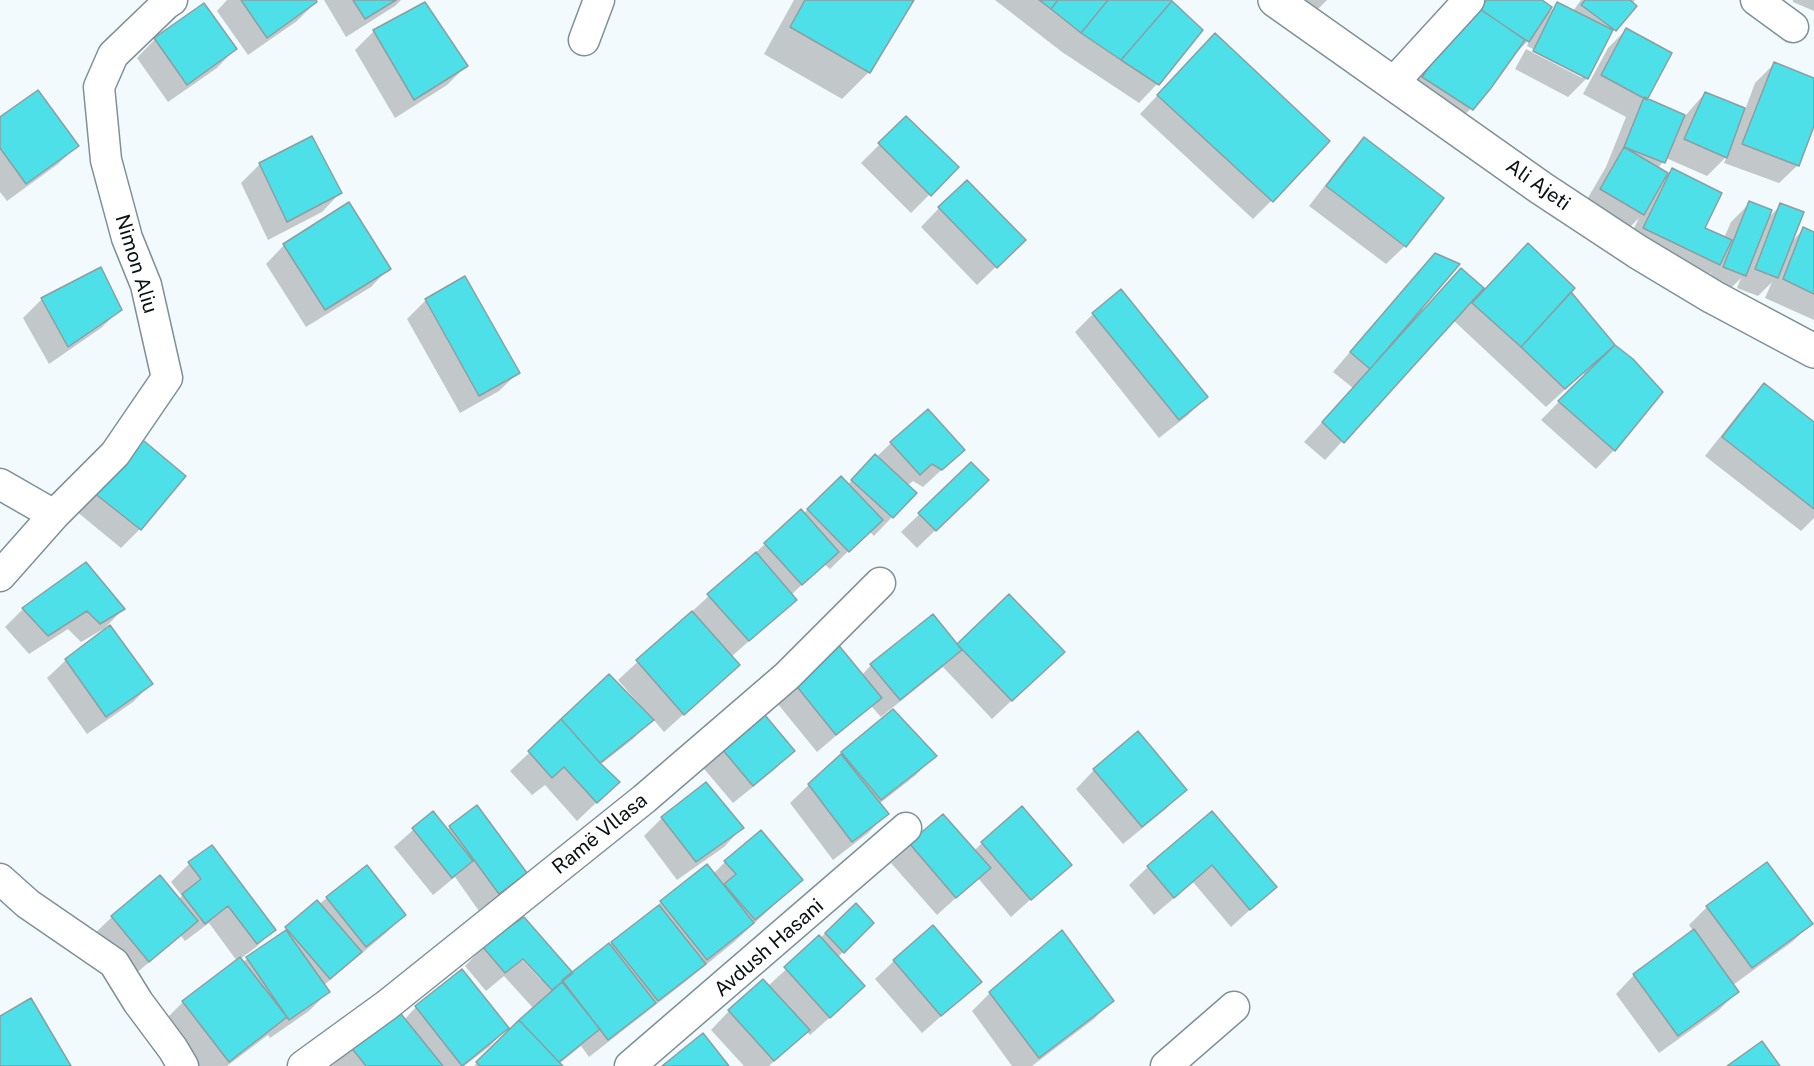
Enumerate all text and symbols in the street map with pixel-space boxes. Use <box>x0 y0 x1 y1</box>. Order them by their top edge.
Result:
street label: Ali Ajeti <box>1501 154 1575 216</box>
street label: Nimon Aliu <box>110 212 162 316</box>
street label: Ramë Vllasa <box>548 788 652 880</box>
street label: Avdush Hasani <box>709 894 829 1002</box>

